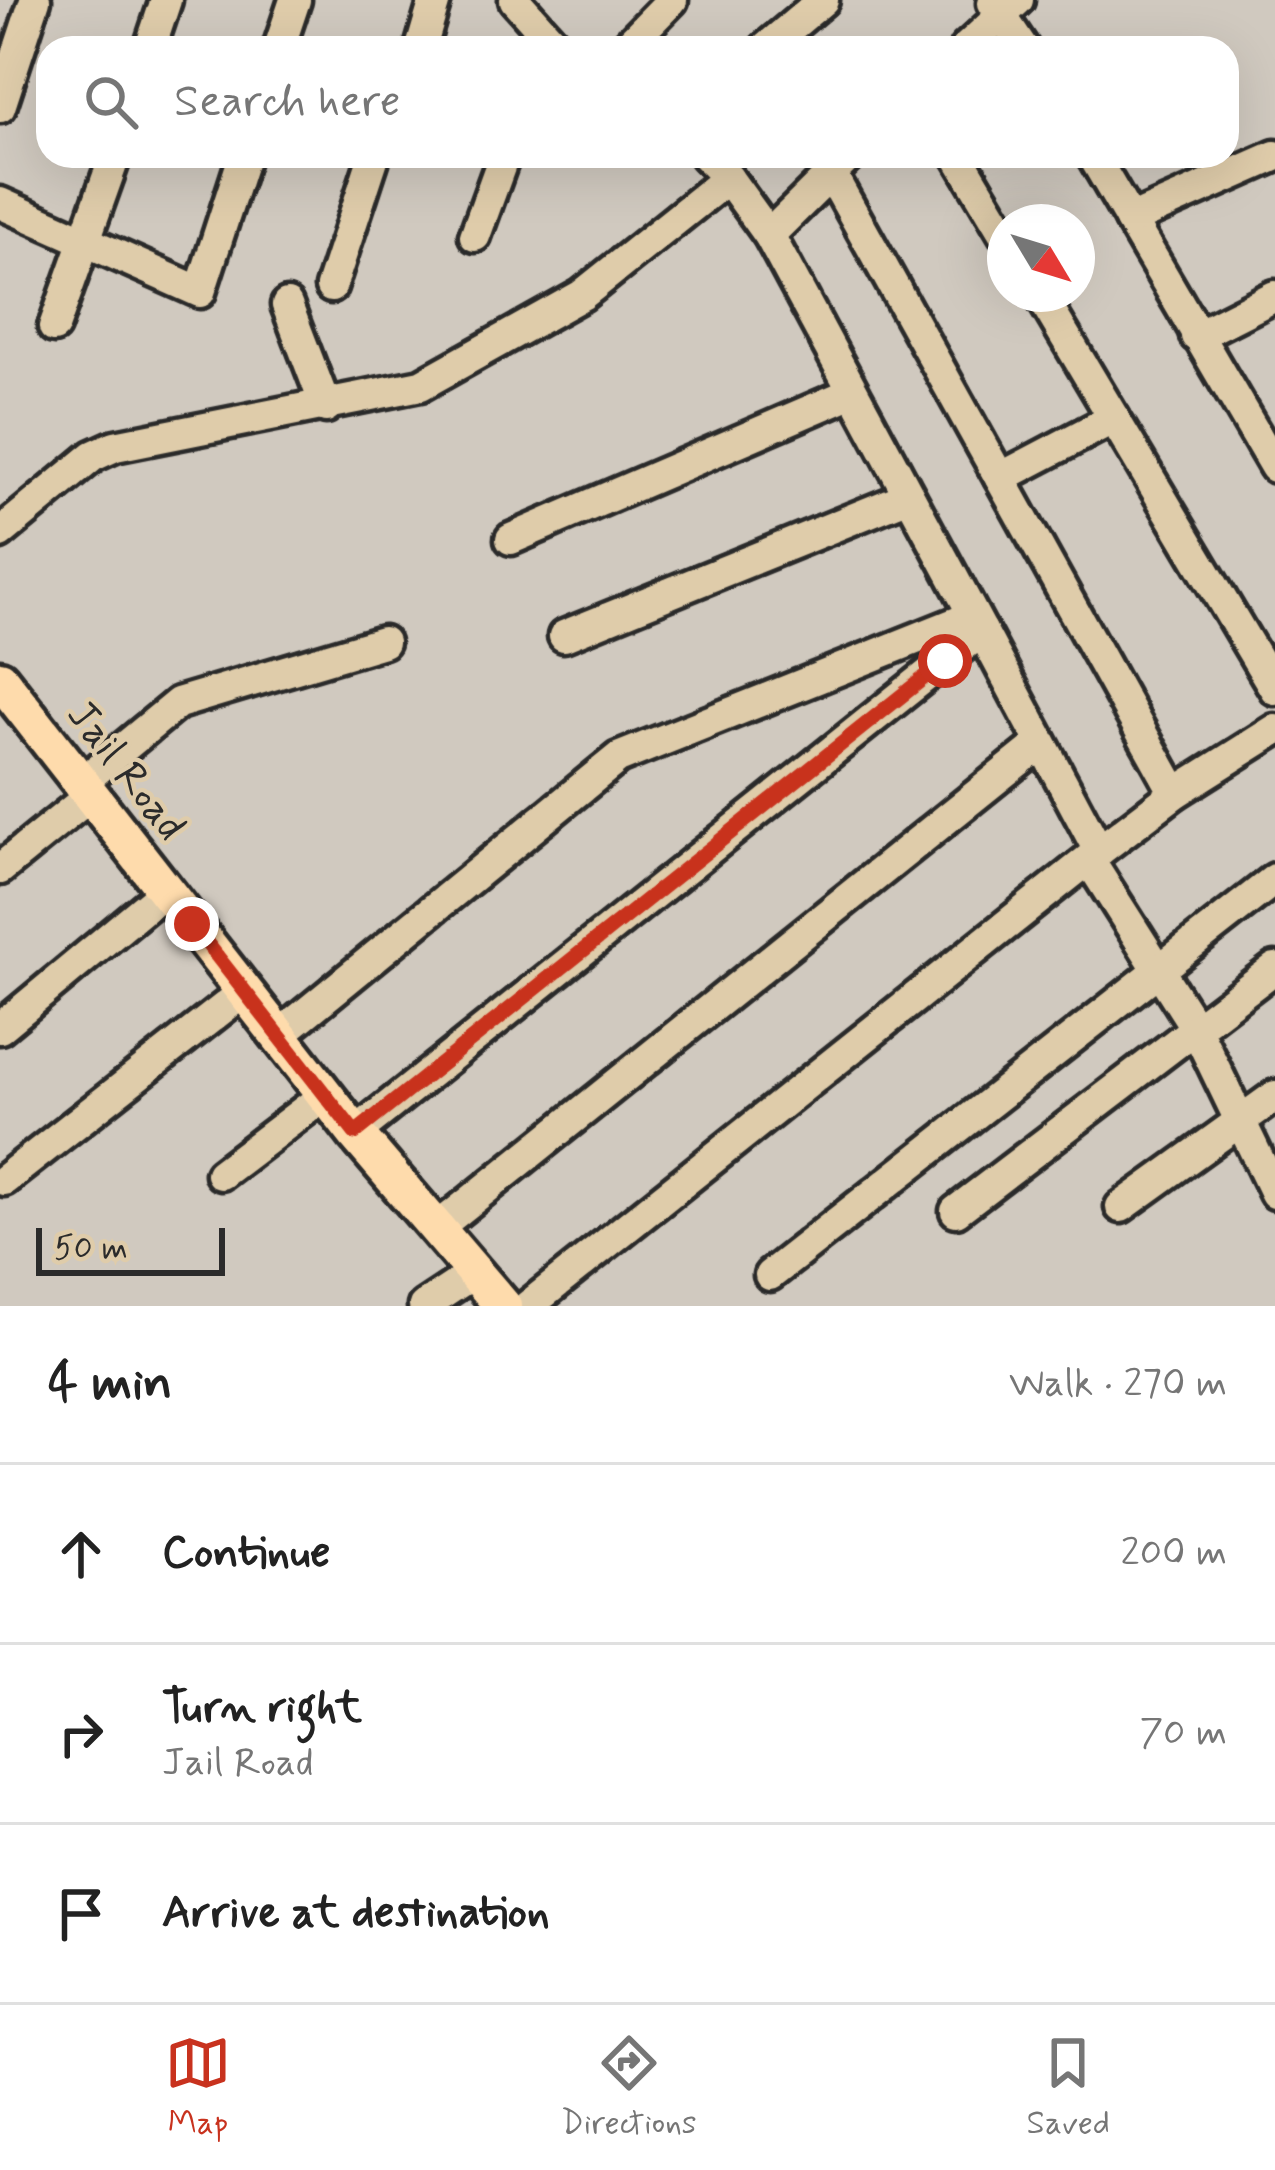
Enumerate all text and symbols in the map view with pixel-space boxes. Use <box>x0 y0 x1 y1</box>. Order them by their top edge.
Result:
search box <box>36 36 1239 168</box>
icon: search <box>78 69 144 135</box>
text: Search here <box>174 73 401 132</box>
north arrow <box>987 204 1095 312</box>
route start <box>918 634 972 688</box>
street label: Jail Road <box>53 690 197 852</box>
route end <box>165 897 219 951</box>
scale bar <box>36 1222 225 1275</box>
text: 50 m <box>54 1227 128 1271</box>
text: 4 min <box>48 1351 172 1417</box>
text: Walk · 270 m <box>1009 1359 1227 1410</box>
icon: ahead <box>48 1521 114 1587</box>
text: Continue <box>162 1524 330 1583</box>
text: 200 m <box>1121 1528 1227 1579</box>
text: Turn right <box>162 1679 362 1738</box>
icon: right <box>48 1701 114 1767</box>
text: 70 m <box>1139 1708 1227 1759</box>
text: Jail Road <box>162 1738 314 1789</box>
icon: arrive <box>48 1881 114 1947</box>
text: Arrive at destination <box>162 1884 550 1943</box>
tab: Map <box>165 2030 231 2146</box>
tab: Directions <box>561 2030 697 2146</box>
tab: Saved <box>1027 2030 1110 2146</box>

